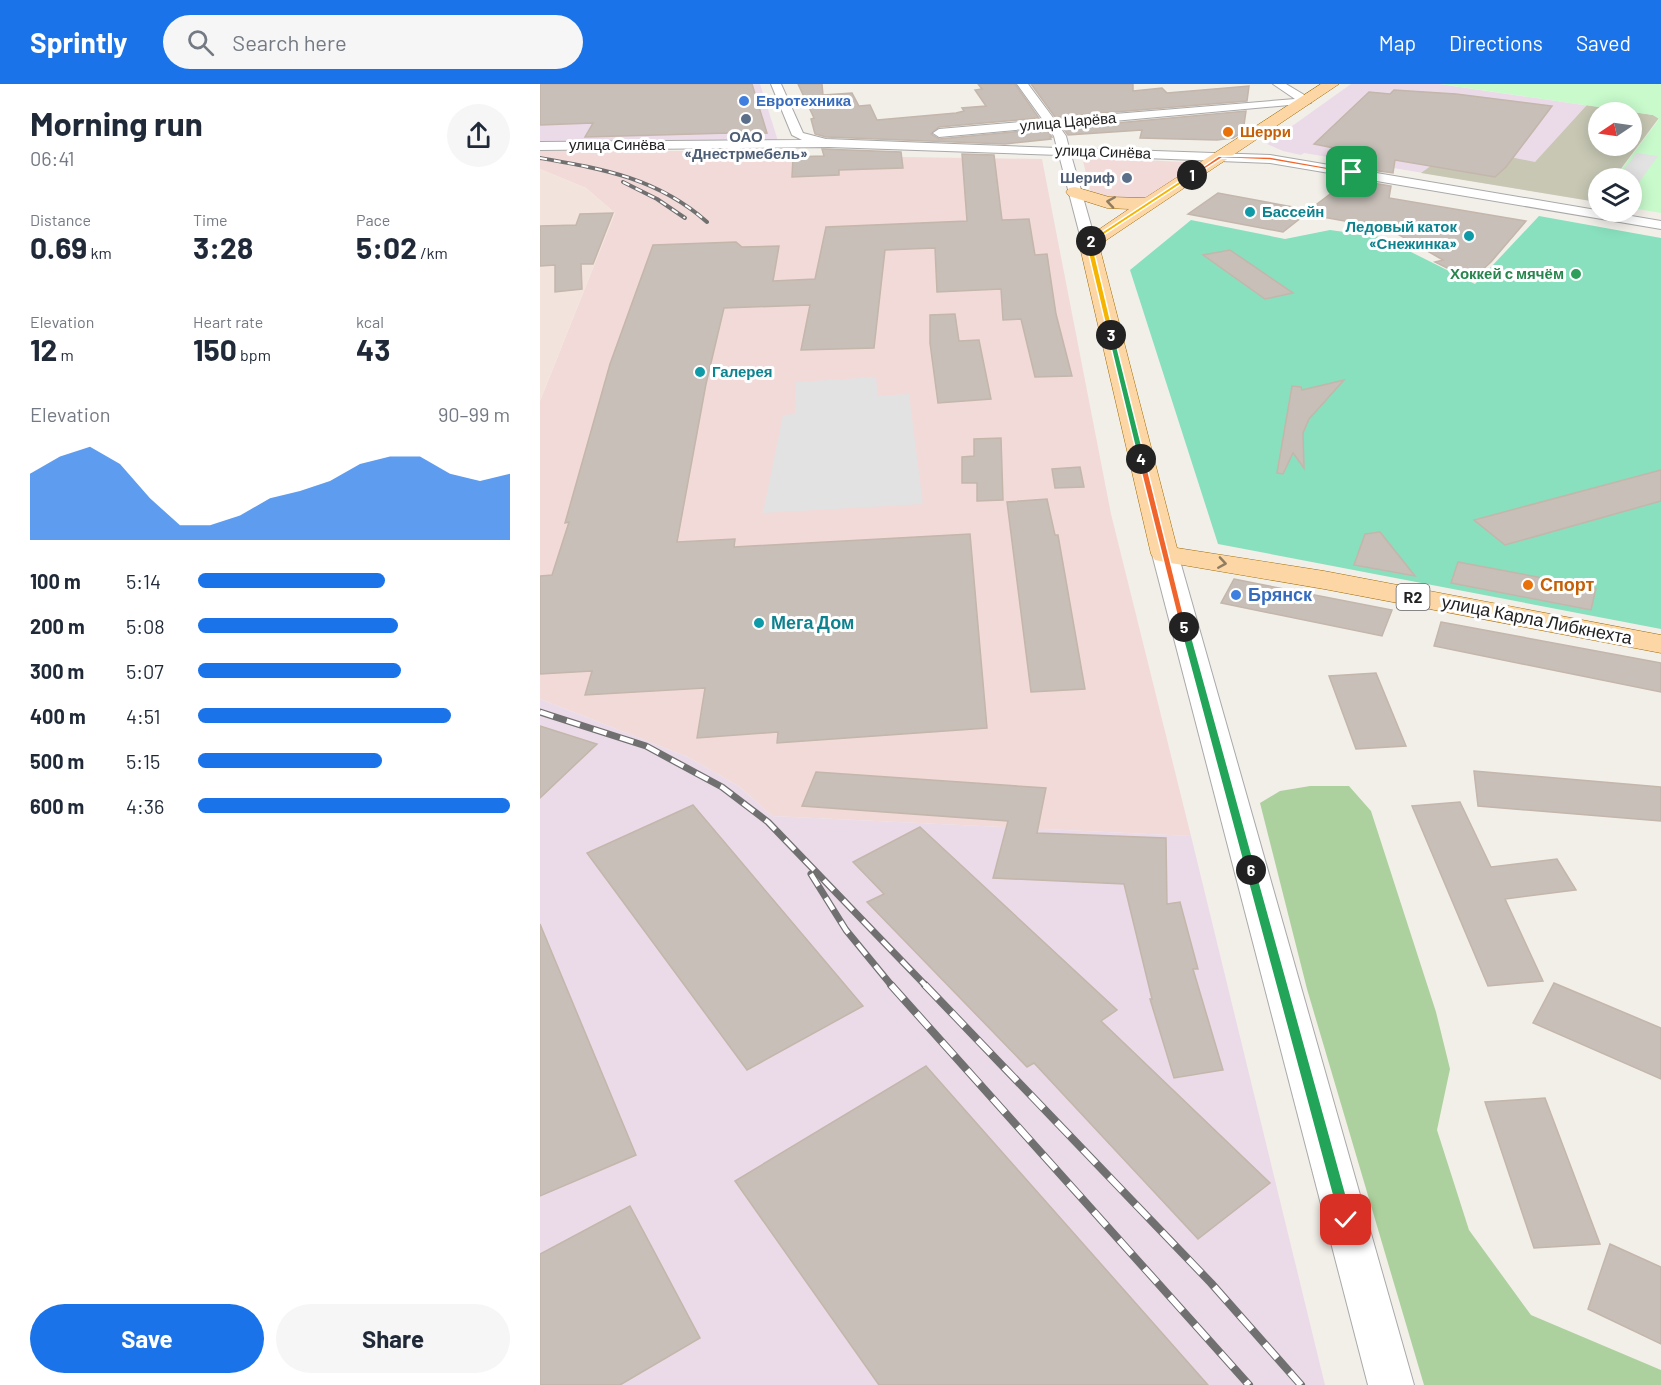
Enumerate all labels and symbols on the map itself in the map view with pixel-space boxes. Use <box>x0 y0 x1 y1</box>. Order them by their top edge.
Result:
place label: Евротехника <box>756 91 852 109</box>
marker: Евротехника <box>737 94 751 108</box>
north arrow <box>1588 102 1642 156</box>
street label: улица Царёва <box>1019 108 1118 134</box>
marker: ОАО «Днестрмебель» <box>739 112 753 126</box>
place label: Шерри <box>1240 122 1291 140</box>
marker: Шерри <box>1221 125 1235 139</box>
place label: ОАО «Днестрмебель» <box>684 127 808 162</box>
street label: улица Синёва <box>569 135 666 153</box>
street label: улица Синёва <box>1055 140 1152 162</box>
pin <box>1326 146 1377 197</box>
pin: 1 <box>1177 160 1207 190</box>
place label: Шериф <box>1060 168 1115 186</box>
marker: Шериф <box>1120 171 1134 185</box>
one-way arrow <box>1106 196 1116 209</box>
place label: Бассейн <box>1262 202 1324 220</box>
marker: Бассейн <box>1243 205 1257 219</box>
place label: Ледовый каток «Снежинка» <box>1346 217 1457 252</box>
pin: 2 <box>1076 226 1106 256</box>
marker: Ледовый каток «Снежинка» <box>1462 229 1476 243</box>
place label: Хоккей с мячём <box>1450 264 1564 282</box>
marker: Хоккей с мячём <box>1569 267 1583 281</box>
pin: 3 <box>1096 320 1126 350</box>
place label: Галерея <box>712 362 773 380</box>
marker: Галерея <box>693 365 707 379</box>
pin: 4 <box>1126 444 1156 474</box>
one-way arrow <box>1217 556 1227 569</box>
place label: Спорт <box>1540 573 1595 595</box>
marker: Спорт <box>1521 578 1535 592</box>
place label: Брянск <box>1248 583 1313 605</box>
road number: R2 <box>1396 584 1430 610</box>
marker: Брянск <box>1229 588 1243 602</box>
street label: улица Карла Либкнехта <box>1440 590 1635 648</box>
place label: Мега Дом <box>771 611 854 633</box>
pin: 5 <box>1169 612 1199 642</box>
marker: Мега Дом <box>752 616 766 630</box>
pin: 6 <box>1236 855 1266 885</box>
pin <box>1320 1194 1371 1245</box>

